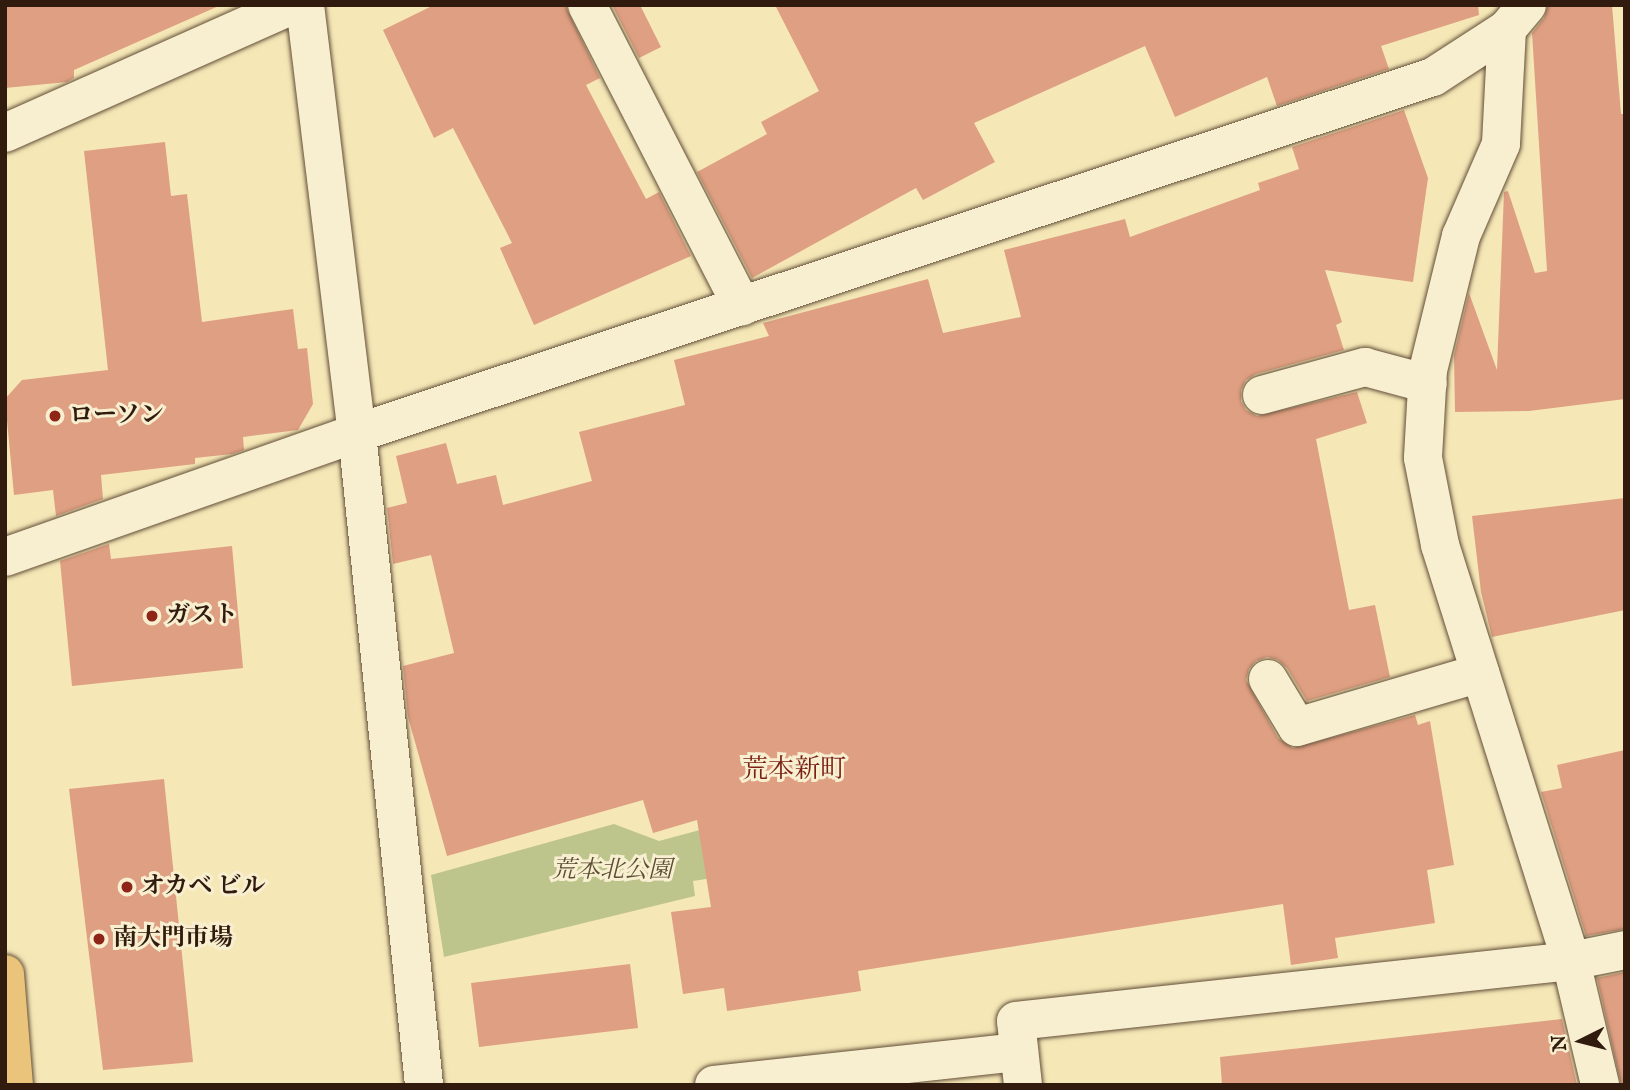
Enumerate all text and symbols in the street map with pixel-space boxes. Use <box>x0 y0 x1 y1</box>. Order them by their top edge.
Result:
place label: ローソン <box>69 402 165 430</box>
marker: ローソン <box>47 408 63 424</box>
place label: ガスト <box>166 602 238 630</box>
marker: ガスト <box>144 608 160 624</box>
district label: 荒本新町 <box>742 754 846 786</box>
park label: 荒本北公園 <box>552 857 672 885</box>
place label: オカベ ビル <box>141 873 266 901</box>
marker: オカベ ビル <box>119 879 135 895</box>
place label: 南大門市場 <box>113 925 233 953</box>
marker: 南大門市場 <box>91 931 107 947</box>
north arrow <box>1546 1006 1616 1076</box>
text: N <box>1547 1034 1573 1053</box>

